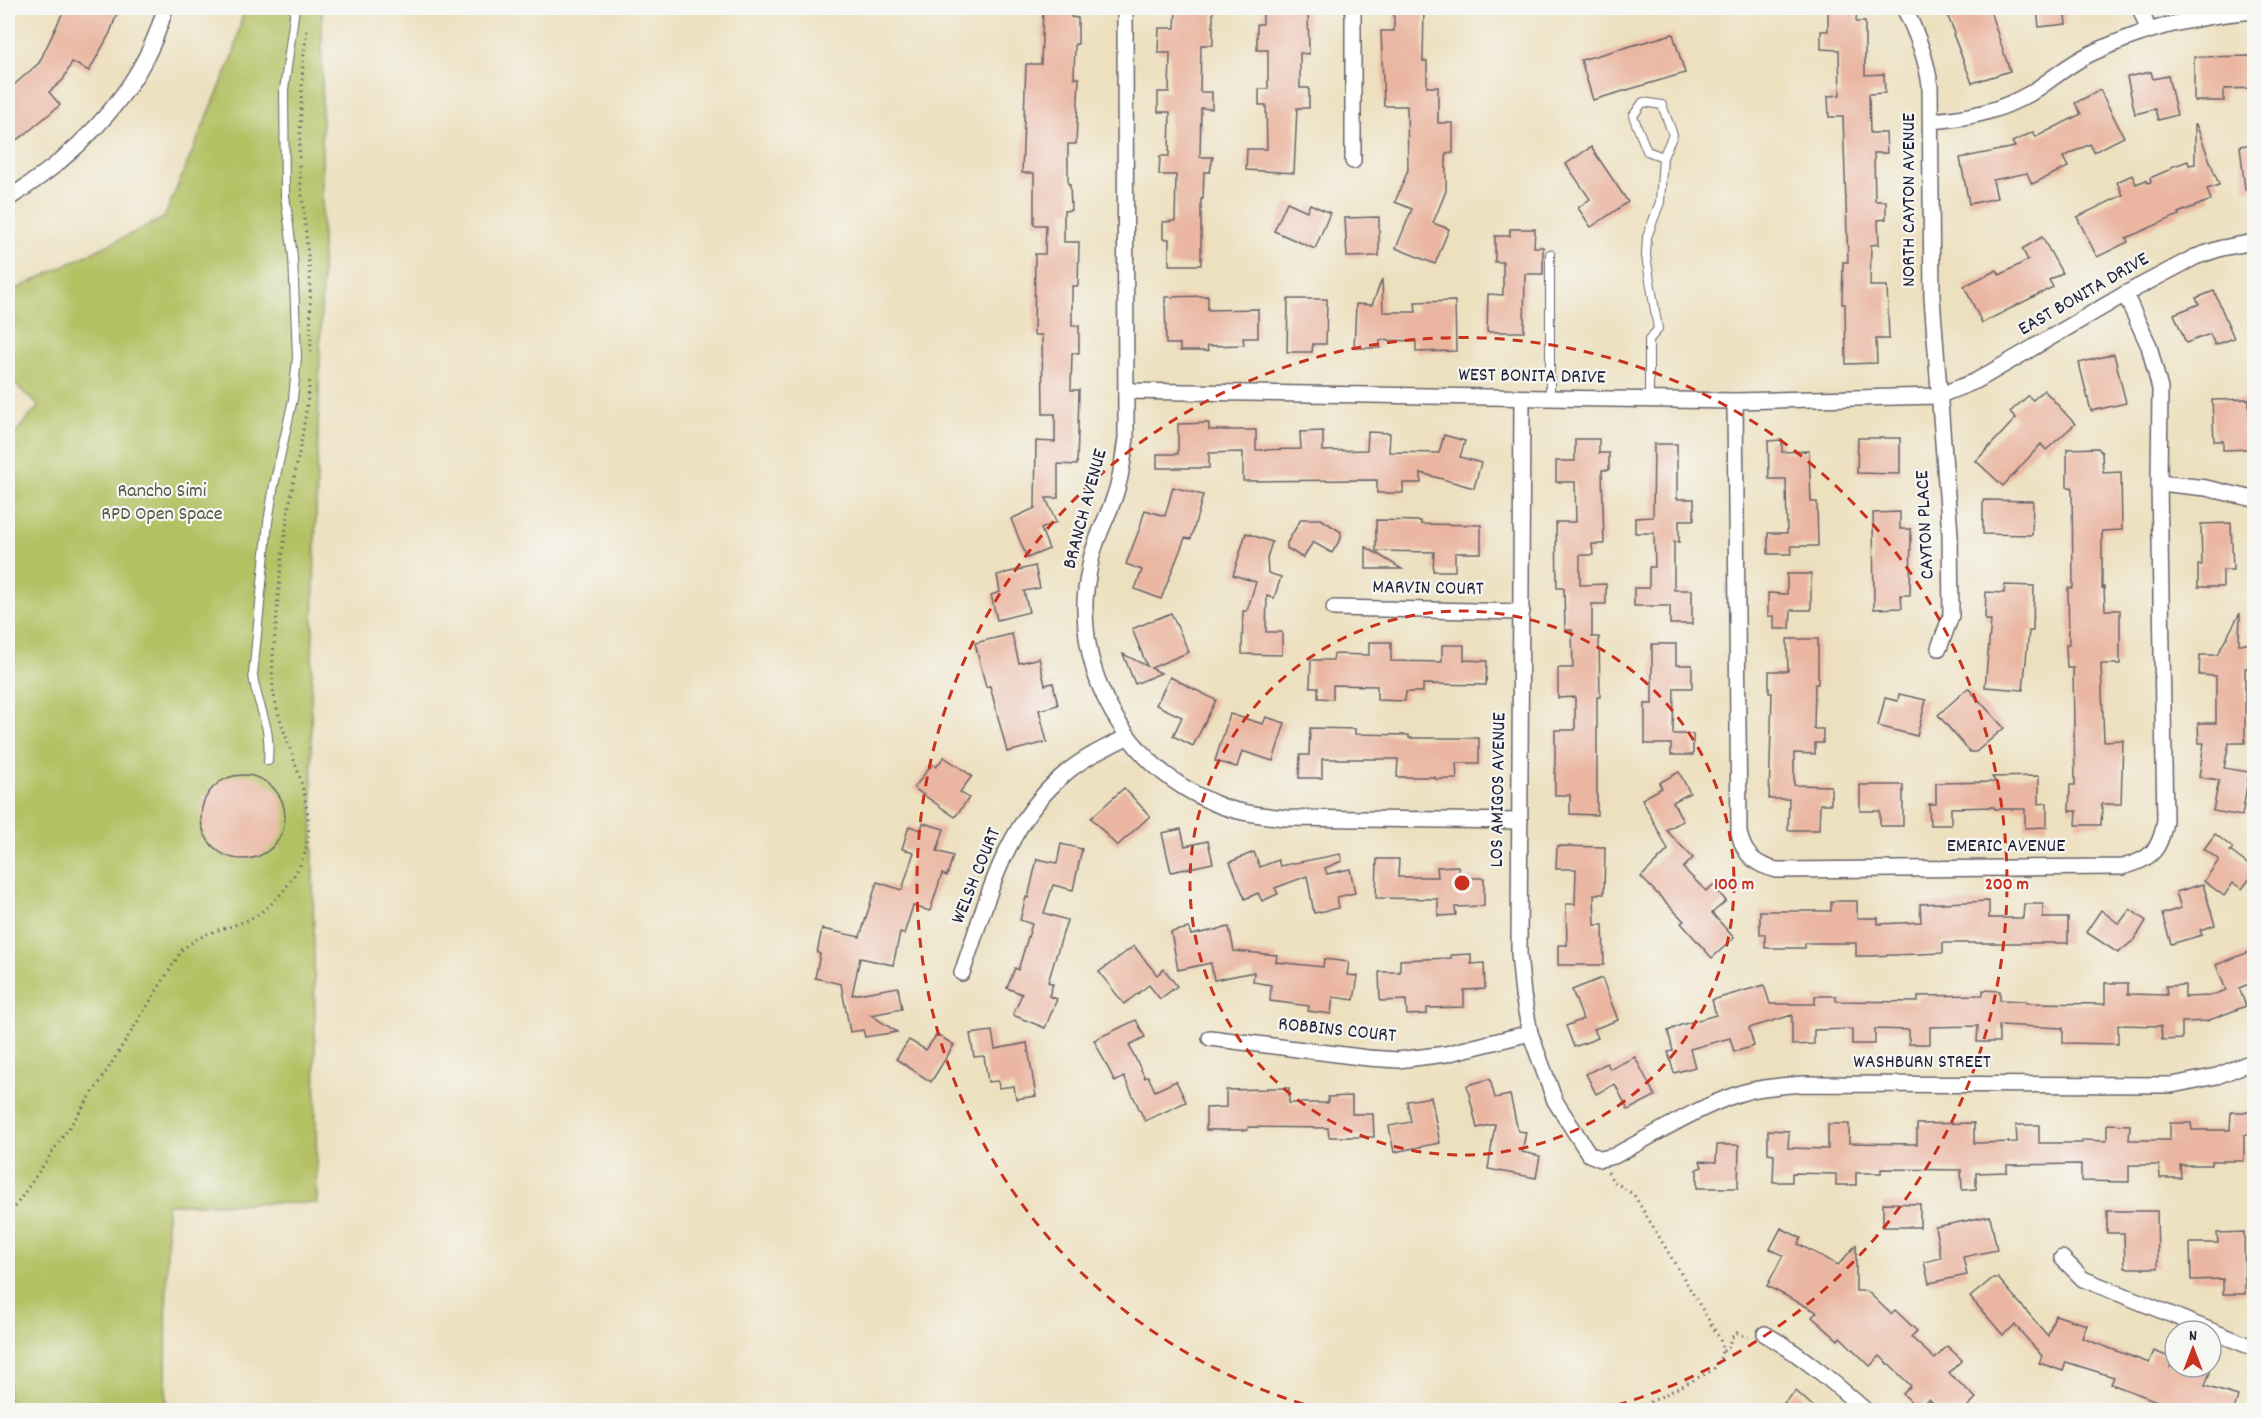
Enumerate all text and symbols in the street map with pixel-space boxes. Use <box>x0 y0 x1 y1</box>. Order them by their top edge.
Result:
street label: NORTH CAYTON AVENUE <box>1896 113 1924 287</box>
street label: EAST BONITA DRIVE <box>2013 246 2155 344</box>
street label: WEST BONITA DRIVE <box>1458 362 1606 392</box>
street label: BRANCH AVENUE <box>1057 446 1115 572</box>
street label: CAYTON PLACE <box>1909 470 1943 580</box>
park label: Rancho Simi RPD Open Space <box>101 478 223 529</box>
street label: MARVIN COURT <box>1372 574 1484 604</box>
street label: LOS AMIGOS AVENUE <box>1484 712 1514 868</box>
street label: WELSH COURT <box>945 824 1009 928</box>
street label: EMERIC AVENUE <box>1947 833 2065 861</box>
centre of rings <box>1452 873 1472 893</box>
text: 100 m <box>1714 873 1754 898</box>
text: 200 m <box>1985 873 2029 898</box>
street label: ROBBINS COURT <box>1277 1011 1397 1051</box>
street label: WASHBURN STREET <box>1853 1049 1991 1077</box>
north arrow <box>2163 1319 2223 1379</box>
text: N <box>2189 1325 2197 1348</box>

